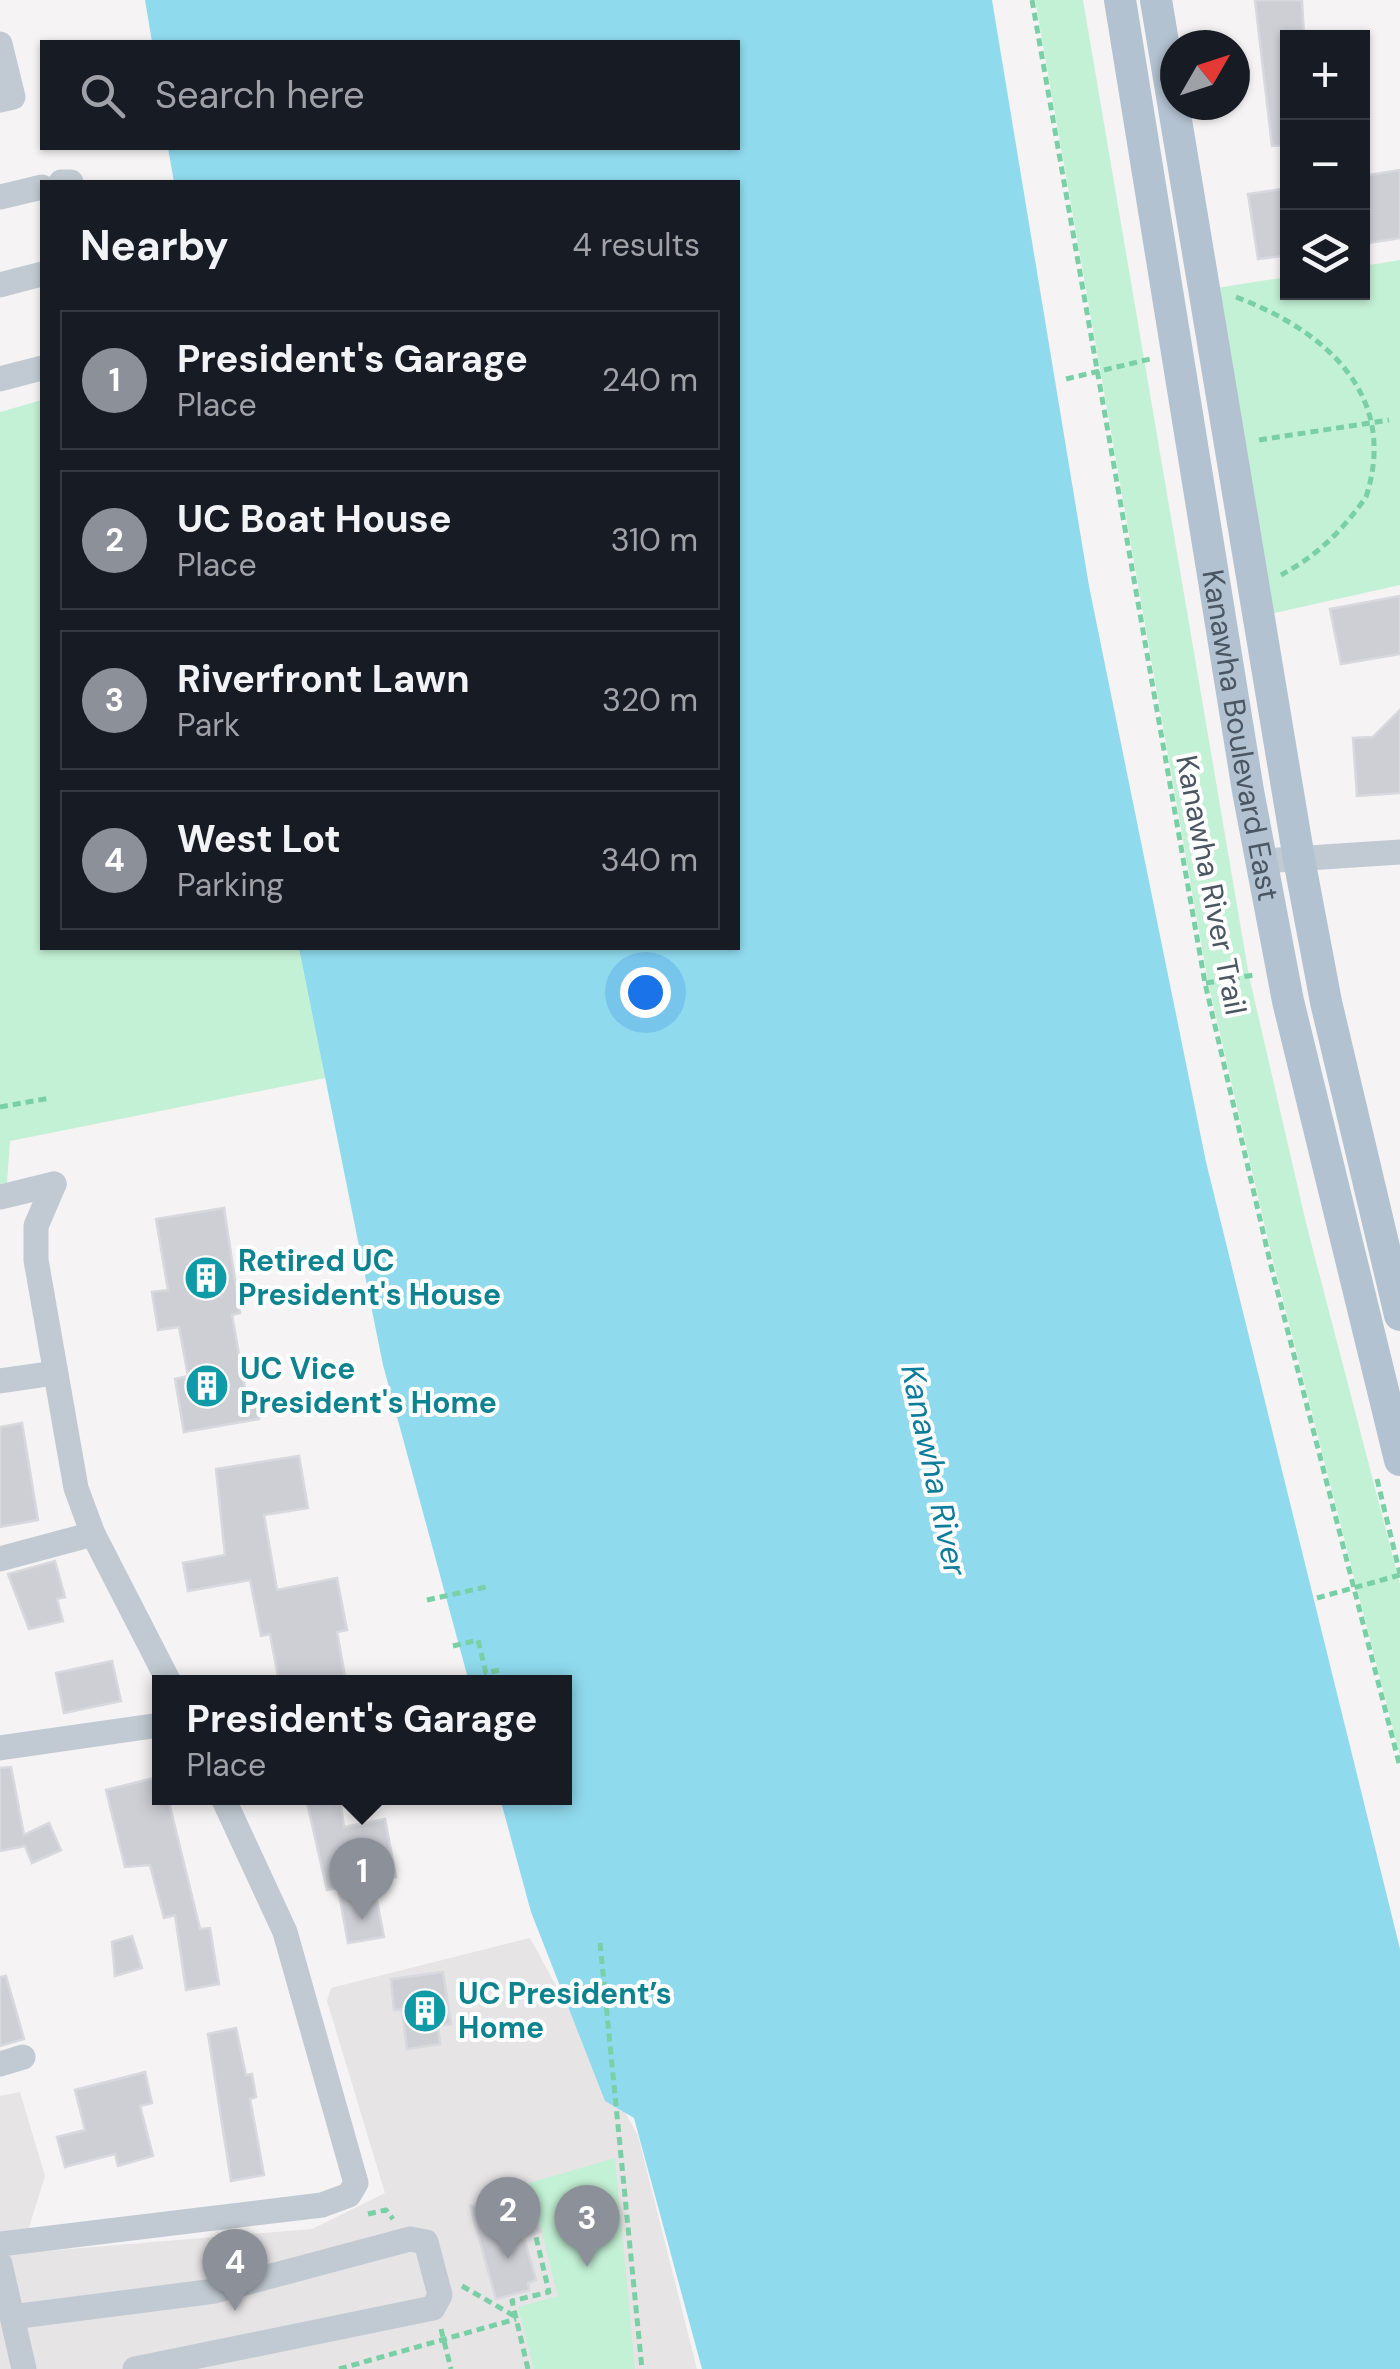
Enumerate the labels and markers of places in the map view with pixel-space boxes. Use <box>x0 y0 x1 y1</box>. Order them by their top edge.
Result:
place label: Retired UC President's House <box>238 1241 501 1314</box>
building icon: Retired UC President's House <box>183 1255 229 1301</box>
place label: UC Vice President's Home <box>240 1349 497 1422</box>
building icon: UC Vice President's Home <box>184 1363 230 1409</box>
pin: 1 <box>330 1838 394 1920</box>
place label: UC President’s Home <box>458 1974 672 2047</box>
building icon: UC President’s Home <box>402 1988 448 2034</box>
pin: 2 <box>476 2176 540 2259</box>
pin: 3 <box>554 2184 620 2267</box>
pin: 4 <box>202 2228 268 2311</box>

